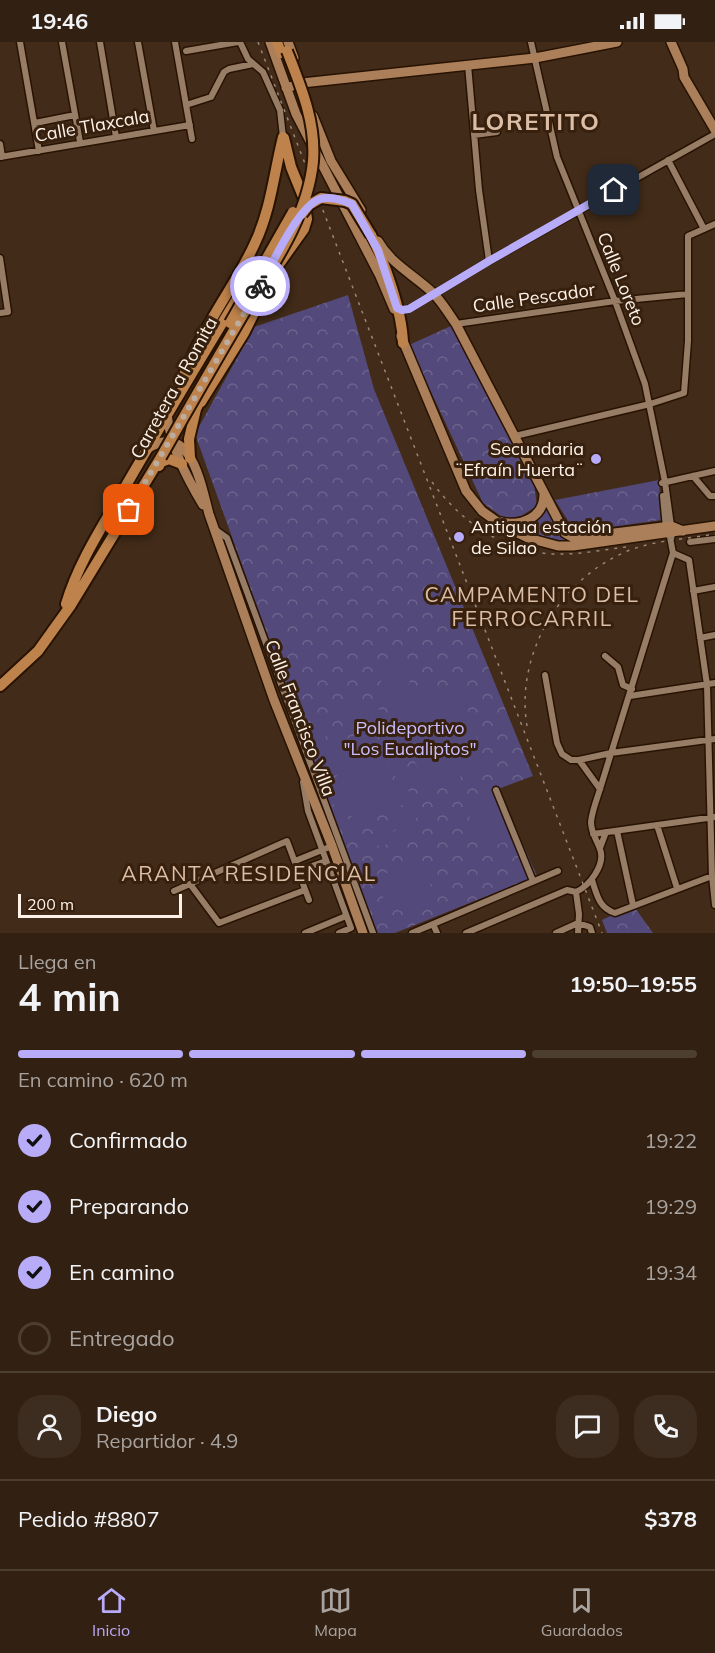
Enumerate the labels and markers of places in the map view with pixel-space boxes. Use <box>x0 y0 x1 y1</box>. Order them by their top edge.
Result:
pin <box>588 164 639 215</box>
place label: Secundaria ¨Efraín Huerta¨ <box>455 437 584 481</box>
marker: Secundaria ¨Efraín Huerta¨ <box>589 452 603 466</box>
pin <box>103 484 154 535</box>
place label: Antigua estación de Silao <box>471 515 612 559</box>
marker: Antigua estación de Silao <box>452 530 466 544</box>

